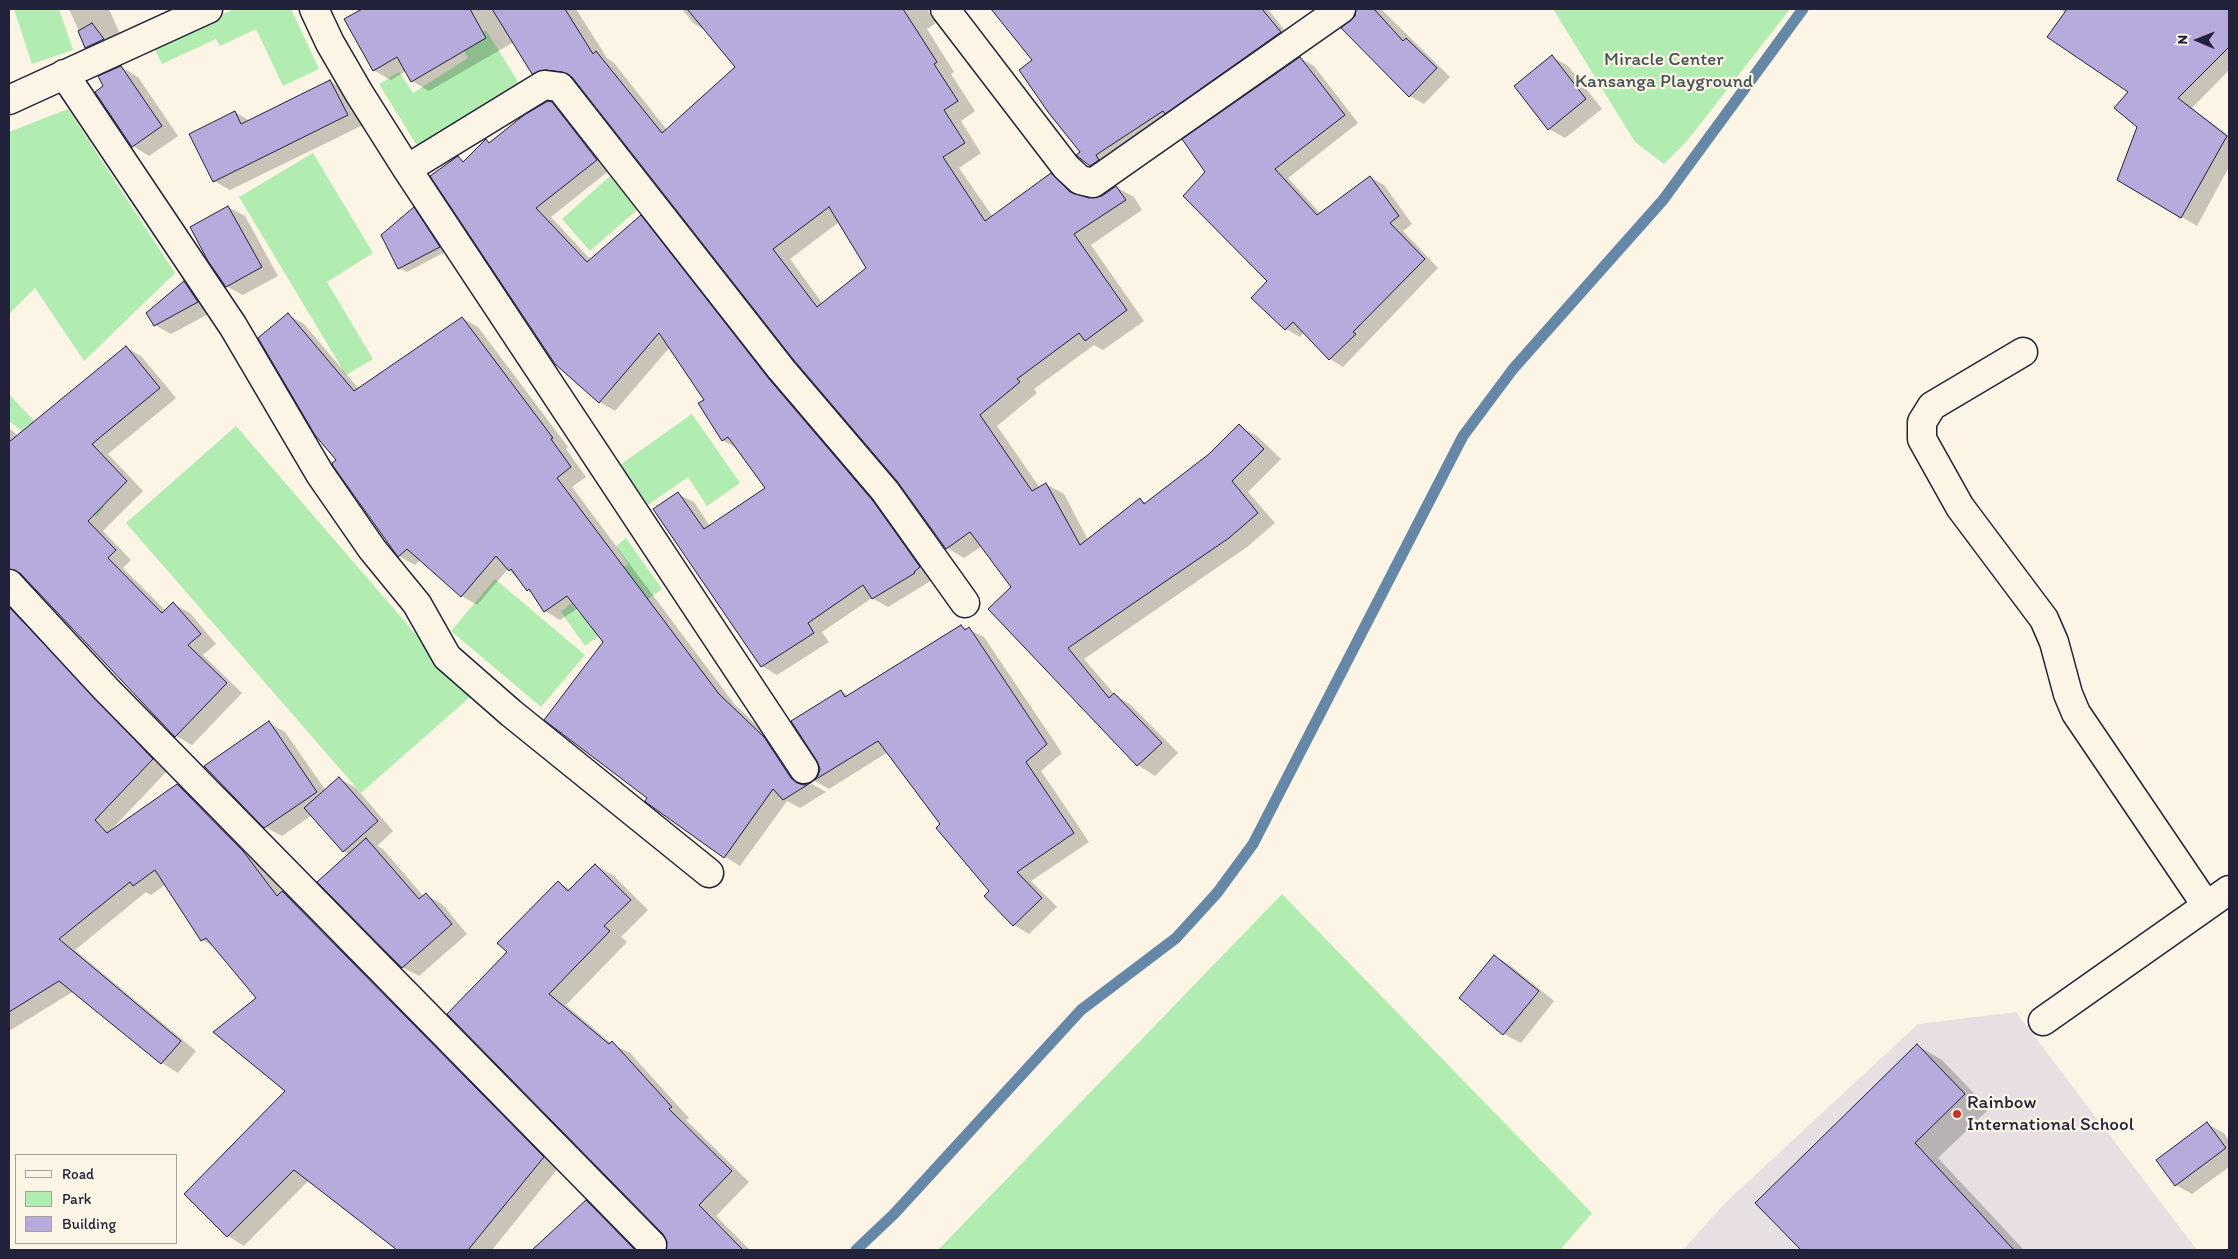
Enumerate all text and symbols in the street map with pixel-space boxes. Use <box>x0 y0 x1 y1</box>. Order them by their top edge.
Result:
north arrow <box>2173 15 2223 65</box>
text: N <box>2174 35 2191 45</box>
park label: Miracle Center Kansanga Playground <box>1575 49 1753 93</box>
place label: Rainbow International School <box>1967 1092 2134 1136</box>
marker: Rainbow International School <box>1951 1108 1963 1120</box>
legend <box>15 1154 178 1244</box>
text: Road <box>62 1165 94 1183</box>
text: Park <box>62 1190 92 1208</box>
text: Building <box>62 1215 116 1233</box>

